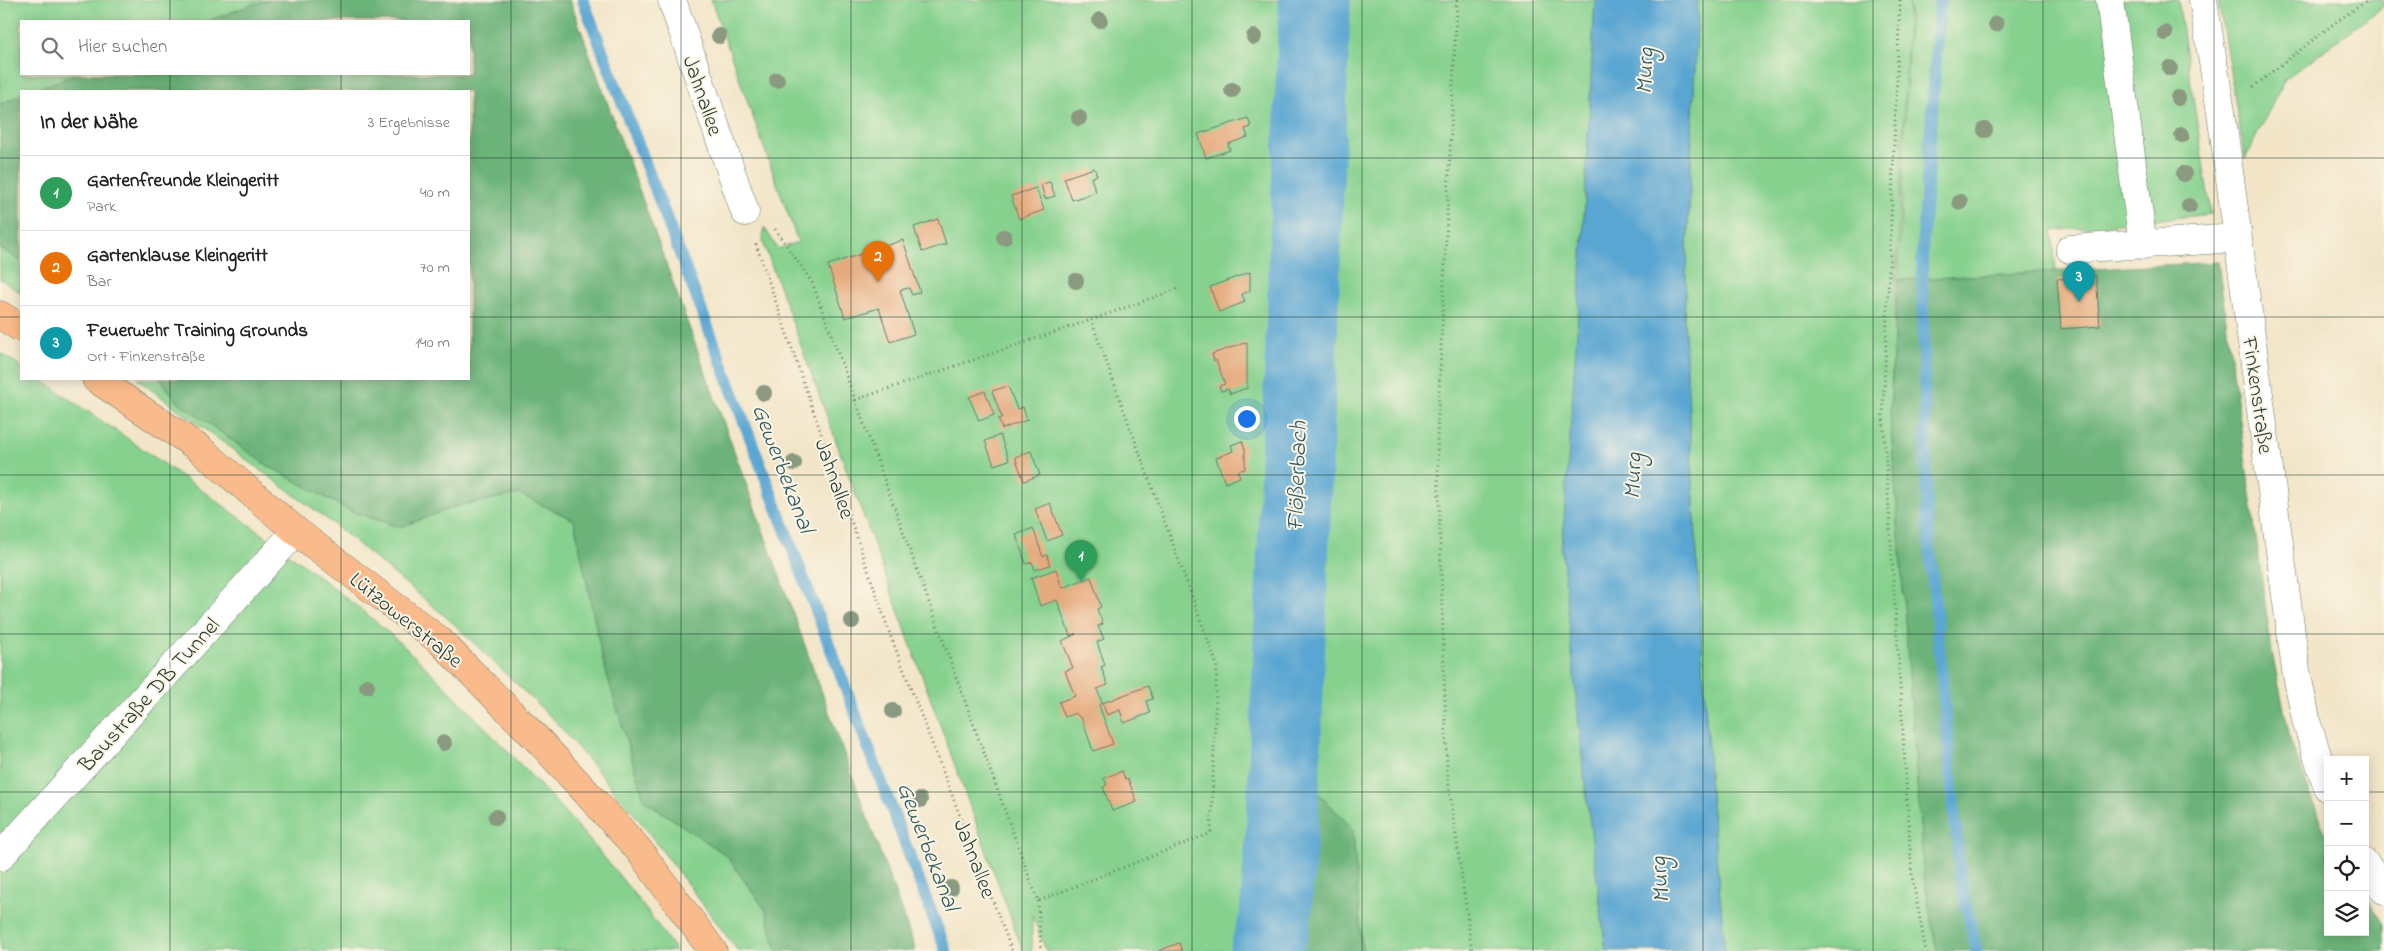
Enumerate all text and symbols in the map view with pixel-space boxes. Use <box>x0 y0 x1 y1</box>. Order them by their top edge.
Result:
search box <box>20 20 470 75</box>
icon: search <box>38 34 66 62</box>
text: Hier suchen <box>78 34 167 61</box>
water label: Murg <box>1628 46 1665 95</box>
street label: Jahnallee <box>673 52 730 141</box>
text: In der Nähe <box>40 108 138 138</box>
text: 3 Ergebnisse <box>368 111 450 135</box>
text: Gartenfreunde Kleingeritt <box>87 168 279 195</box>
text: 1 <box>53 181 59 205</box>
text: 40 m <box>420 181 450 205</box>
text: Park <box>87 195 116 219</box>
pin: 2 <box>862 241 894 282</box>
text: Gartenklause Kleingeritt <box>87 243 268 270</box>
text: 2 <box>52 256 60 280</box>
text: 70 m <box>420 256 450 280</box>
pin: 3 <box>2063 261 2095 302</box>
text: Bar <box>87 270 111 294</box>
text: Feuerwehr Training Grounds <box>87 318 308 345</box>
text: 3 <box>53 331 59 355</box>
text: 140 m <box>415 331 450 355</box>
street label: Finkenstraße <box>2232 334 2280 456</box>
text: Ort · Finkenstraße <box>87 345 205 369</box>
water label: Gewerbekanal <box>741 399 823 541</box>
your location <box>1234 406 1260 432</box>
water label: Flößerbach <box>1279 420 1318 532</box>
street label: Jahnallee <box>805 435 862 524</box>
water label: Murg <box>1616 451 1653 500</box>
pin: 1 <box>1065 540 1097 581</box>
street label: Lützowerstraße <box>341 565 469 677</box>
street label: Baustraße DB Tunnel <box>71 611 229 781</box>
map controls <box>2324 756 2369 936</box>
button: + <box>2324 756 2369 801</box>
water label: Gewerbekanal <box>886 777 968 919</box>
button: − <box>2324 801 2369 846</box>
street label: Jahnallee <box>943 815 1003 904</box>
button: locate <box>2324 846 2369 891</box>
water label: Murg <box>1642 854 1681 904</box>
button: layers <box>2324 891 2369 936</box>

